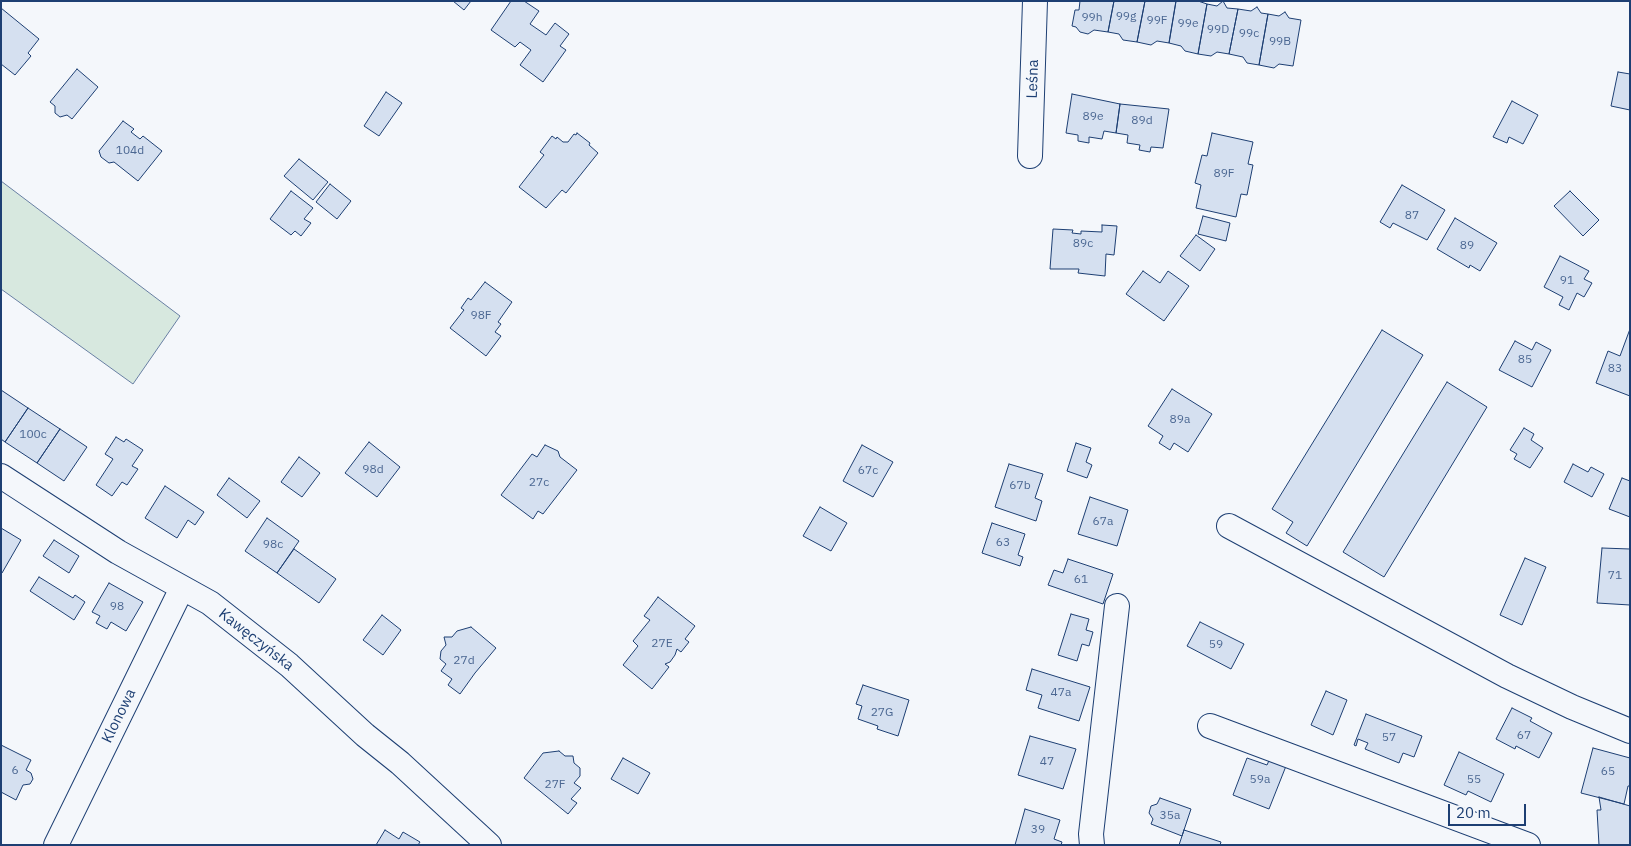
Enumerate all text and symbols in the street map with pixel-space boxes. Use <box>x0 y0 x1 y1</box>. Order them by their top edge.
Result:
house number: 99g <box>1116 10 1136 24</box>
house number: 99h <box>1081 11 1103 25</box>
house number: 99F <box>1146 14 1168 28</box>
house number: 99e <box>1178 17 1198 31</box>
house number: 99D <box>1207 23 1229 37</box>
house number: 99c <box>1239 27 1259 41</box>
house number: 99B <box>1269 35 1291 49</box>
street label: Leśna <box>1023 59 1043 99</box>
house number: 89e <box>1083 110 1103 124</box>
house number: 89d <box>1131 114 1153 128</box>
house number: 104d <box>116 144 144 158</box>
house number: 89F <box>1213 167 1235 181</box>
house number: 87 <box>1405 209 1419 223</box>
house number: 89c <box>1073 237 1093 251</box>
house number: 89 <box>1460 239 1474 253</box>
house number: 91 <box>1560 274 1574 288</box>
house number: 98F <box>470 309 492 323</box>
house number: 85 <box>1518 353 1532 367</box>
house number: 83 <box>1608 362 1622 376</box>
house number: 89a <box>1170 413 1190 427</box>
house number: 100c <box>19 428 47 442</box>
house number: 98d <box>362 463 384 477</box>
house number: 67c <box>858 464 878 478</box>
house number: 27c <box>529 476 549 490</box>
house number: 67b <box>1009 479 1031 493</box>
house number: 67a <box>1093 515 1113 529</box>
house number: 63 <box>996 536 1010 550</box>
house number: 98c <box>263 538 283 552</box>
house number: 71 <box>1608 569 1622 583</box>
house number: 61 <box>1074 573 1088 587</box>
house number: 98 <box>110 600 124 614</box>
street label: Kawęczyńska <box>215 605 297 675</box>
house number: 27E <box>651 637 673 651</box>
house number: 59 <box>1209 638 1223 652</box>
house number: 27d <box>453 654 475 668</box>
street label: Klonowa <box>98 686 140 746</box>
house number: 47a <box>1051 686 1071 700</box>
house number: 27G <box>871 706 893 720</box>
house number: 67 <box>1517 729 1531 743</box>
house number: 57 <box>1382 731 1396 745</box>
house number: 47 <box>1040 755 1054 769</box>
house number: 6 <box>11 764 19 778</box>
house number: 65 <box>1601 765 1615 779</box>
house number: 59a <box>1250 773 1270 787</box>
house number: 55 <box>1467 773 1481 787</box>
house number: 27F <box>544 778 566 792</box>
scale bar <box>1451 794 1528 826</box>
text: 20 m <box>1456 803 1491 822</box>
house number: 35a <box>1160 809 1180 823</box>
house number: 39 <box>1031 823 1045 837</box>

